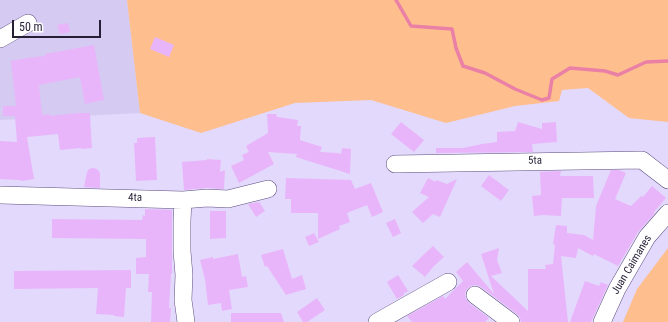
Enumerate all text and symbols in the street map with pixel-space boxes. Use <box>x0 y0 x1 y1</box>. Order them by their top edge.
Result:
scale bar <box>14 12 103 38</box>
text: 50 m <box>19 20 43 34</box>
street label: 5ta <box>528 154 542 168</box>
street label: 4ta <box>128 191 142 205</box>
street label: Juan Caimanes <box>609 233 655 297</box>

